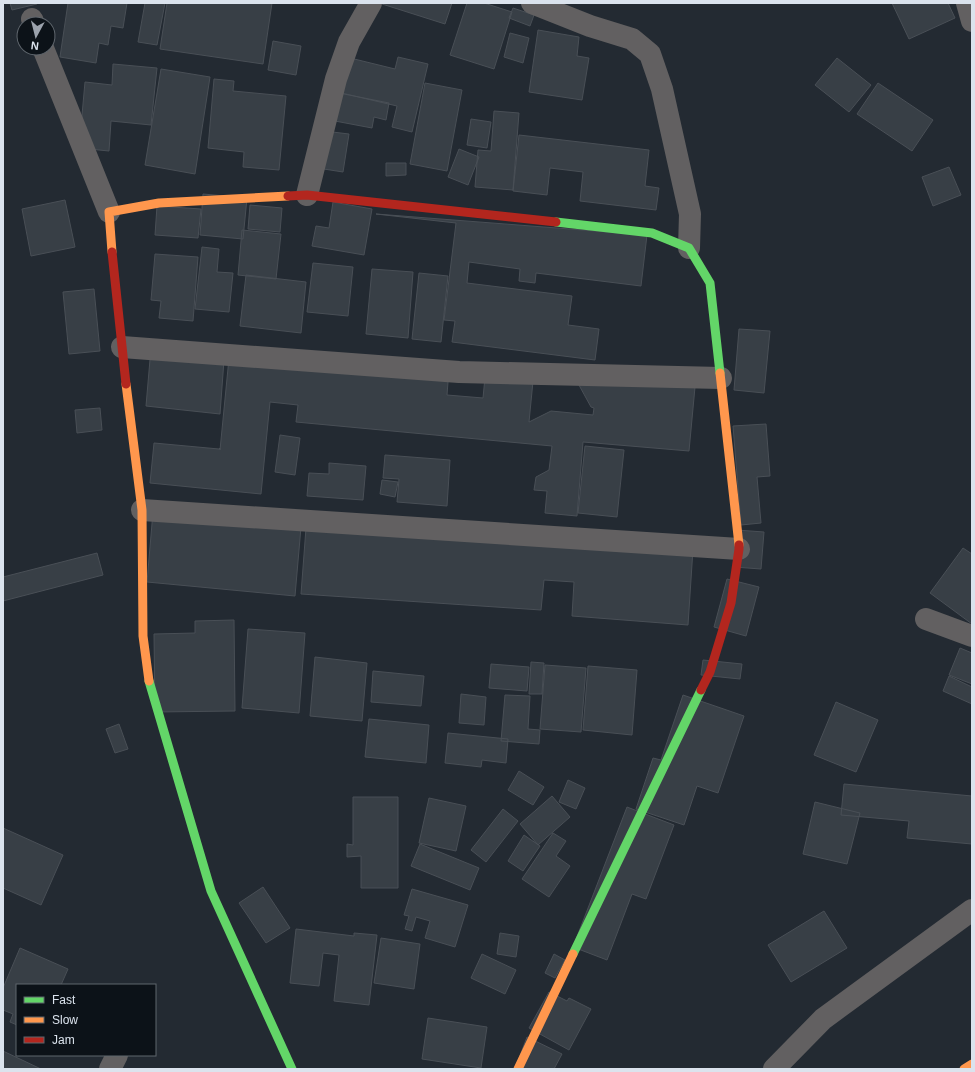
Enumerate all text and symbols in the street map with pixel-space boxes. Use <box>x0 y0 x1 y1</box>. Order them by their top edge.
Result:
north arrow <box>16 16 56 56</box>
text: N <box>30 39 39 52</box>
legend <box>16 984 156 1056</box>
text: Fast <box>52 993 76 1007</box>
text: Slow <box>52 1013 78 1027</box>
text: Jam <box>52 1033 75 1047</box>

